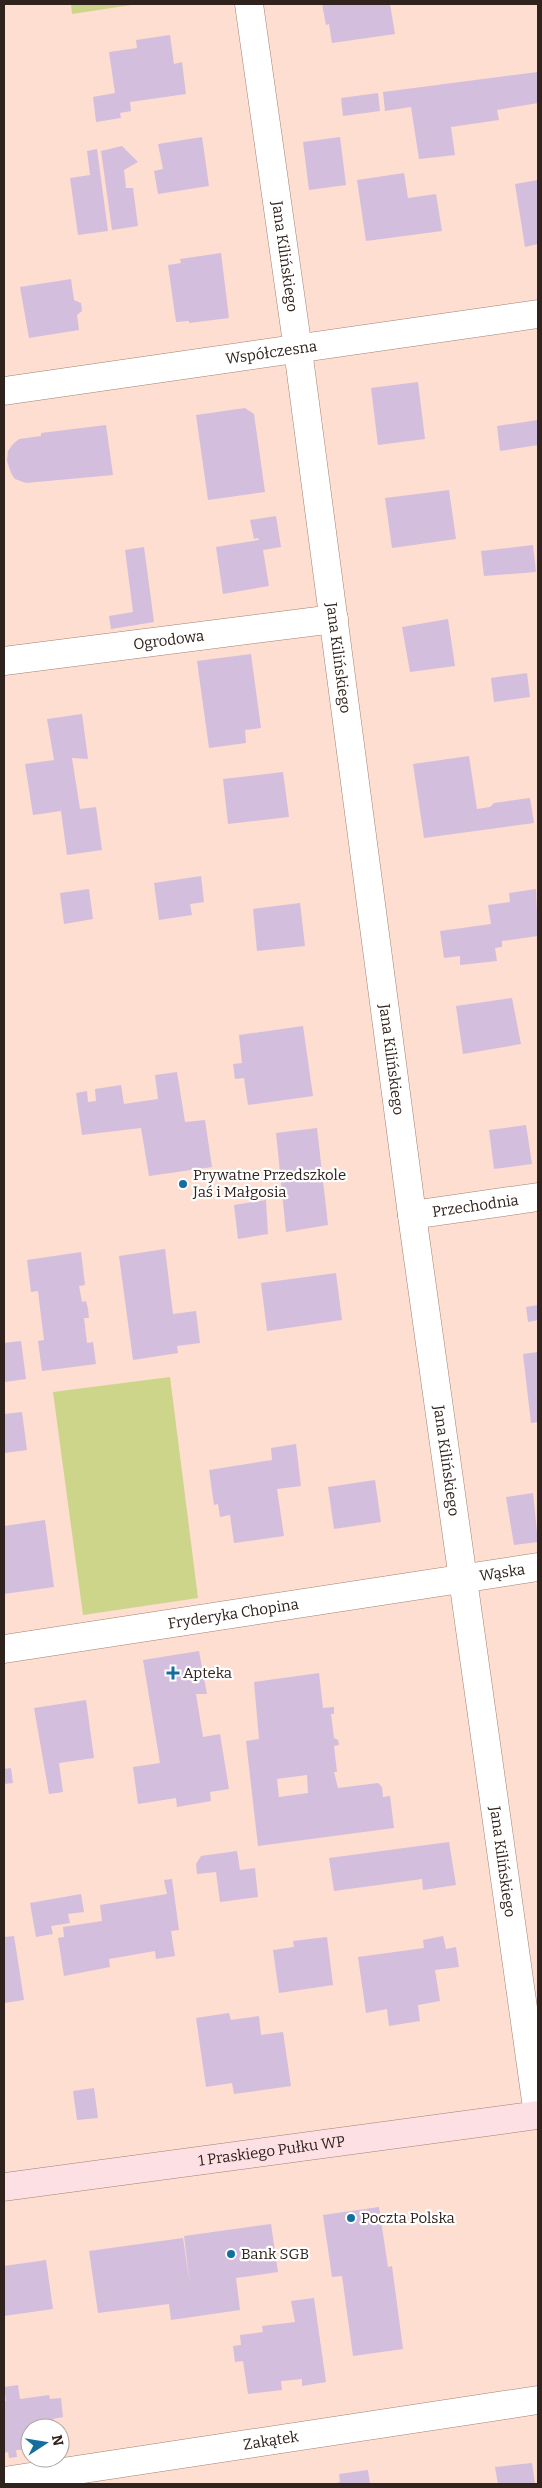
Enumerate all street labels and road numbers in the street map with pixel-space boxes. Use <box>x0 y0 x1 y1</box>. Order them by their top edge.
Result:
street label: Jana Kilińskiego <box>268 199 302 313</box>
street label: Współczesna <box>224 337 318 368</box>
street label: Jana Kilińskiego <box>322 600 355 714</box>
street label: Ogrodowa <box>132 627 205 653</box>
street label: Jana Kilińskiego <box>375 1002 408 1116</box>
street label: Przechodnia <box>431 1191 520 1221</box>
street label: Jana Kilińskiego <box>430 1403 463 1517</box>
street label: Wąska <box>478 1560 526 1585</box>
street label: Fryderyka Chopina <box>167 1595 300 1633</box>
street label: Jana Kilińskiego <box>486 1804 519 1918</box>
street label: 1 Praskiego Pułku WP <box>197 2132 346 2170</box>
street label: Zakątek <box>242 2427 300 2454</box>

